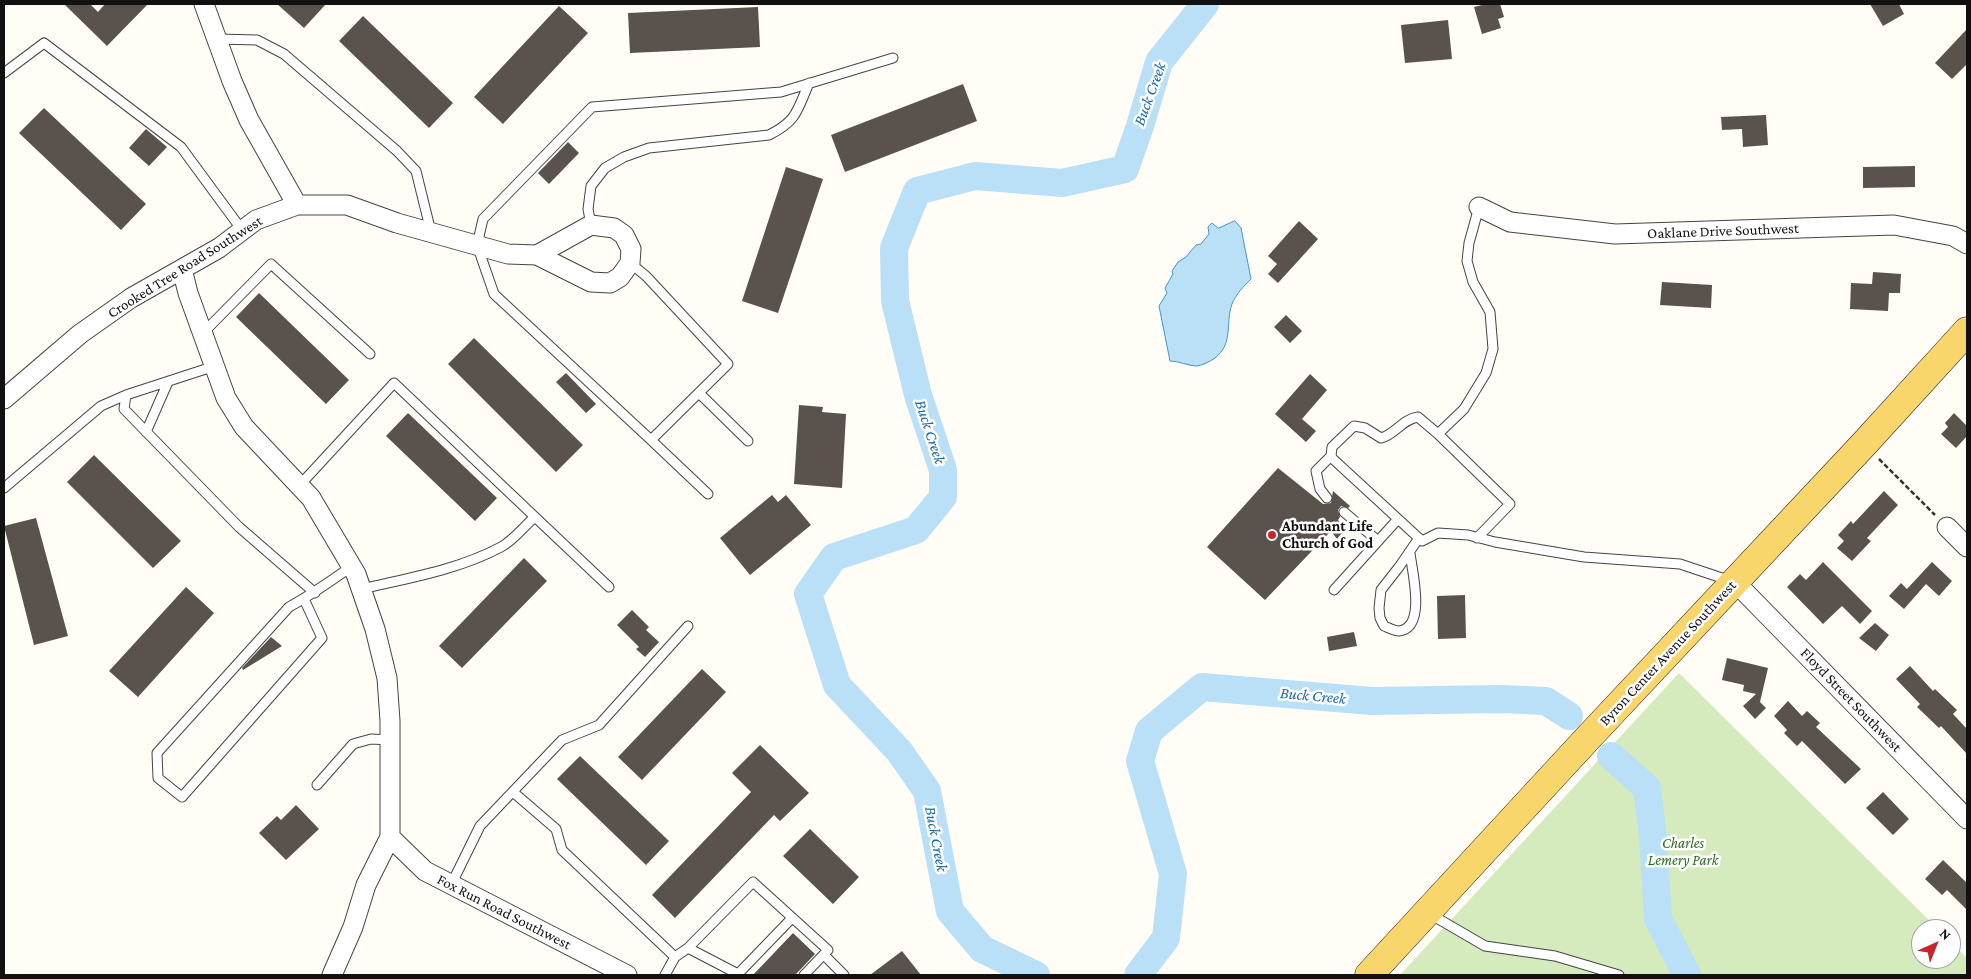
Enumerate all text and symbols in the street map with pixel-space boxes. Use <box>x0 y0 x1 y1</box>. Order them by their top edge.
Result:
water label: Buck Creek <box>1130 60 1170 128</box>
street label: Crooked Tree Road Southwest <box>104 212 266 322</box>
street label: Oaklane Drive Southwest <box>1647 219 1799 243</box>
water label: Buck Creek <box>911 398 949 466</box>
place label: Abundant Life Church of God <box>1282 517 1373 552</box>
marker: Abundant Life Church of God <box>1266 529 1278 541</box>
street label: Byron Center Avenue Southwest <box>1596 577 1740 729</box>
street label: Floyd Street Southwest <box>1797 644 1905 756</box>
water label: Buck Creek <box>1279 684 1347 708</box>
water label: Buck Creek <box>920 805 952 873</box>
park label: Charles Lemery Park <box>1648 834 1718 869</box>
street label: Fox Run Road Southwest <box>434 870 574 954</box>
north arrow <box>1911 919 1961 969</box>
text: N <box>1937 925 1955 943</box>

